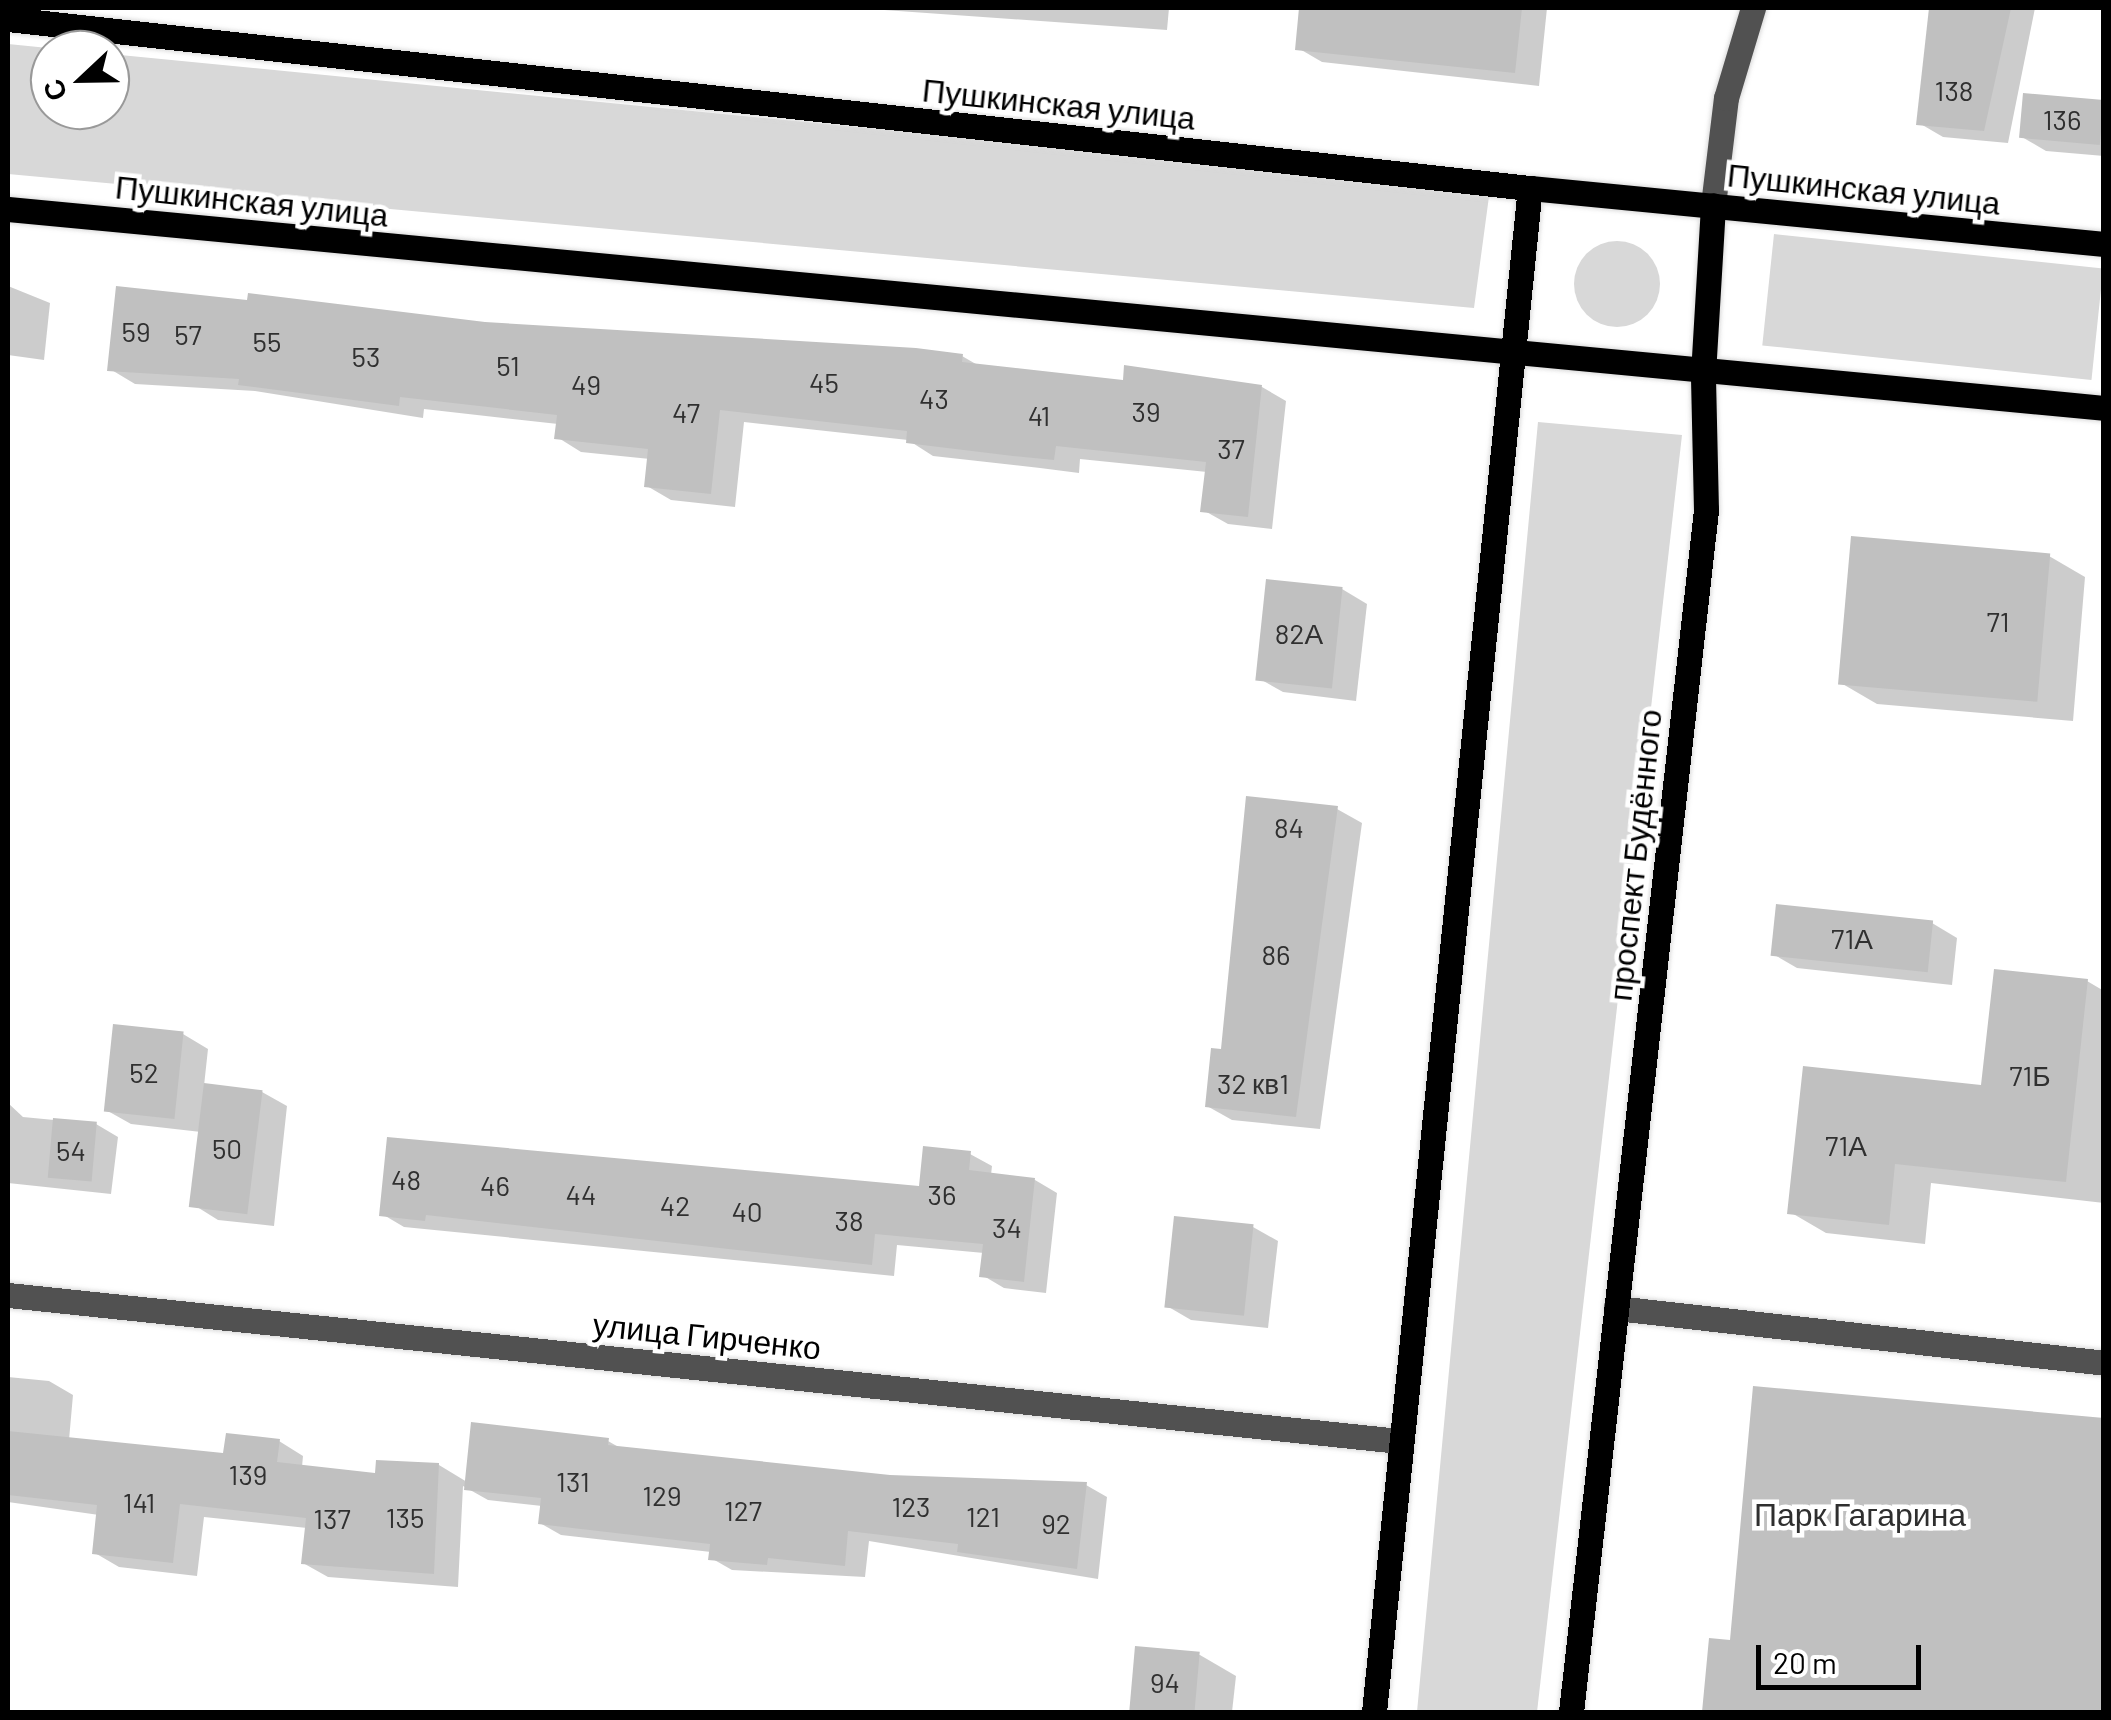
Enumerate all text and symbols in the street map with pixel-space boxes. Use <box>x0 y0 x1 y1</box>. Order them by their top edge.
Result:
north arrow <box>30 30 130 130</box>
street label: Пушкинская улица <box>921 70 1197 136</box>
house number: 138 <box>1935 73 1973 107</box>
text: С <box>34 75 74 106</box>
house number: 136 <box>2043 102 2081 136</box>
street label: Пушкинская улица <box>1726 155 2002 221</box>
street label: Пушкинская улица <box>114 167 390 233</box>
house number: 59 <box>122 314 150 348</box>
house number: 57 <box>174 317 202 351</box>
house number: 55 <box>253 324 281 358</box>
house number: 53 <box>352 339 380 373</box>
house number: 51 <box>496 348 520 382</box>
house number: 45 <box>809 365 839 399</box>
house number: 49 <box>571 367 601 401</box>
house number: 43 <box>919 381 949 415</box>
house number: 39 <box>1131 394 1161 428</box>
house number: 47 <box>672 395 700 429</box>
house number: 41 <box>1028 398 1050 432</box>
house number: 37 <box>1217 431 1245 465</box>
house number: 71 <box>1986 604 2010 638</box>
house number: 82А <box>1275 616 1323 650</box>
street label: проспект Будённого <box>1600 707 1668 1003</box>
house number: 84 <box>1274 810 1304 844</box>
house number: 71А <box>1831 921 1873 955</box>
house number: 86 <box>1261 937 1291 971</box>
house number: 52 <box>129 1055 159 1089</box>
house number: 71Б <box>2009 1058 2051 1092</box>
house number: 32 кв1 <box>1217 1066 1289 1100</box>
house number: 71А <box>1825 1128 1867 1162</box>
house number: 50 <box>212 1131 242 1165</box>
house number: 54 <box>56 1133 86 1167</box>
house number: 48 <box>391 1162 421 1196</box>
house number: 46 <box>480 1168 510 1202</box>
house number: 44 <box>566 1177 596 1211</box>
house number: 36 <box>928 1177 956 1211</box>
house number: 42 <box>660 1188 690 1222</box>
house number: 40 <box>731 1194 763 1228</box>
house number: 38 <box>834 1203 864 1237</box>
house number: 34 <box>992 1210 1022 1244</box>
street label: улица Гирченко <box>591 1304 823 1366</box>
house number: 139 <box>229 1457 267 1491</box>
house number: 131 <box>556 1464 590 1498</box>
house number: 129 <box>642 1478 682 1512</box>
house number: 141 <box>123 1485 155 1519</box>
house number: 123 <box>891 1489 931 1523</box>
house number: 127 <box>724 1493 762 1527</box>
park label: Парк Гагарина <box>1754 1494 1966 1532</box>
house number: 121 <box>966 1499 1000 1533</box>
house number: 135 <box>386 1500 424 1534</box>
house number: 137 <box>313 1501 351 1535</box>
house number: 92 <box>1041 1506 1071 1540</box>
scale bar <box>1761 1625 1926 1687</box>
text: 20 m <box>1773 1644 1837 1680</box>
house number: 94 <box>1150 1665 1180 1699</box>

